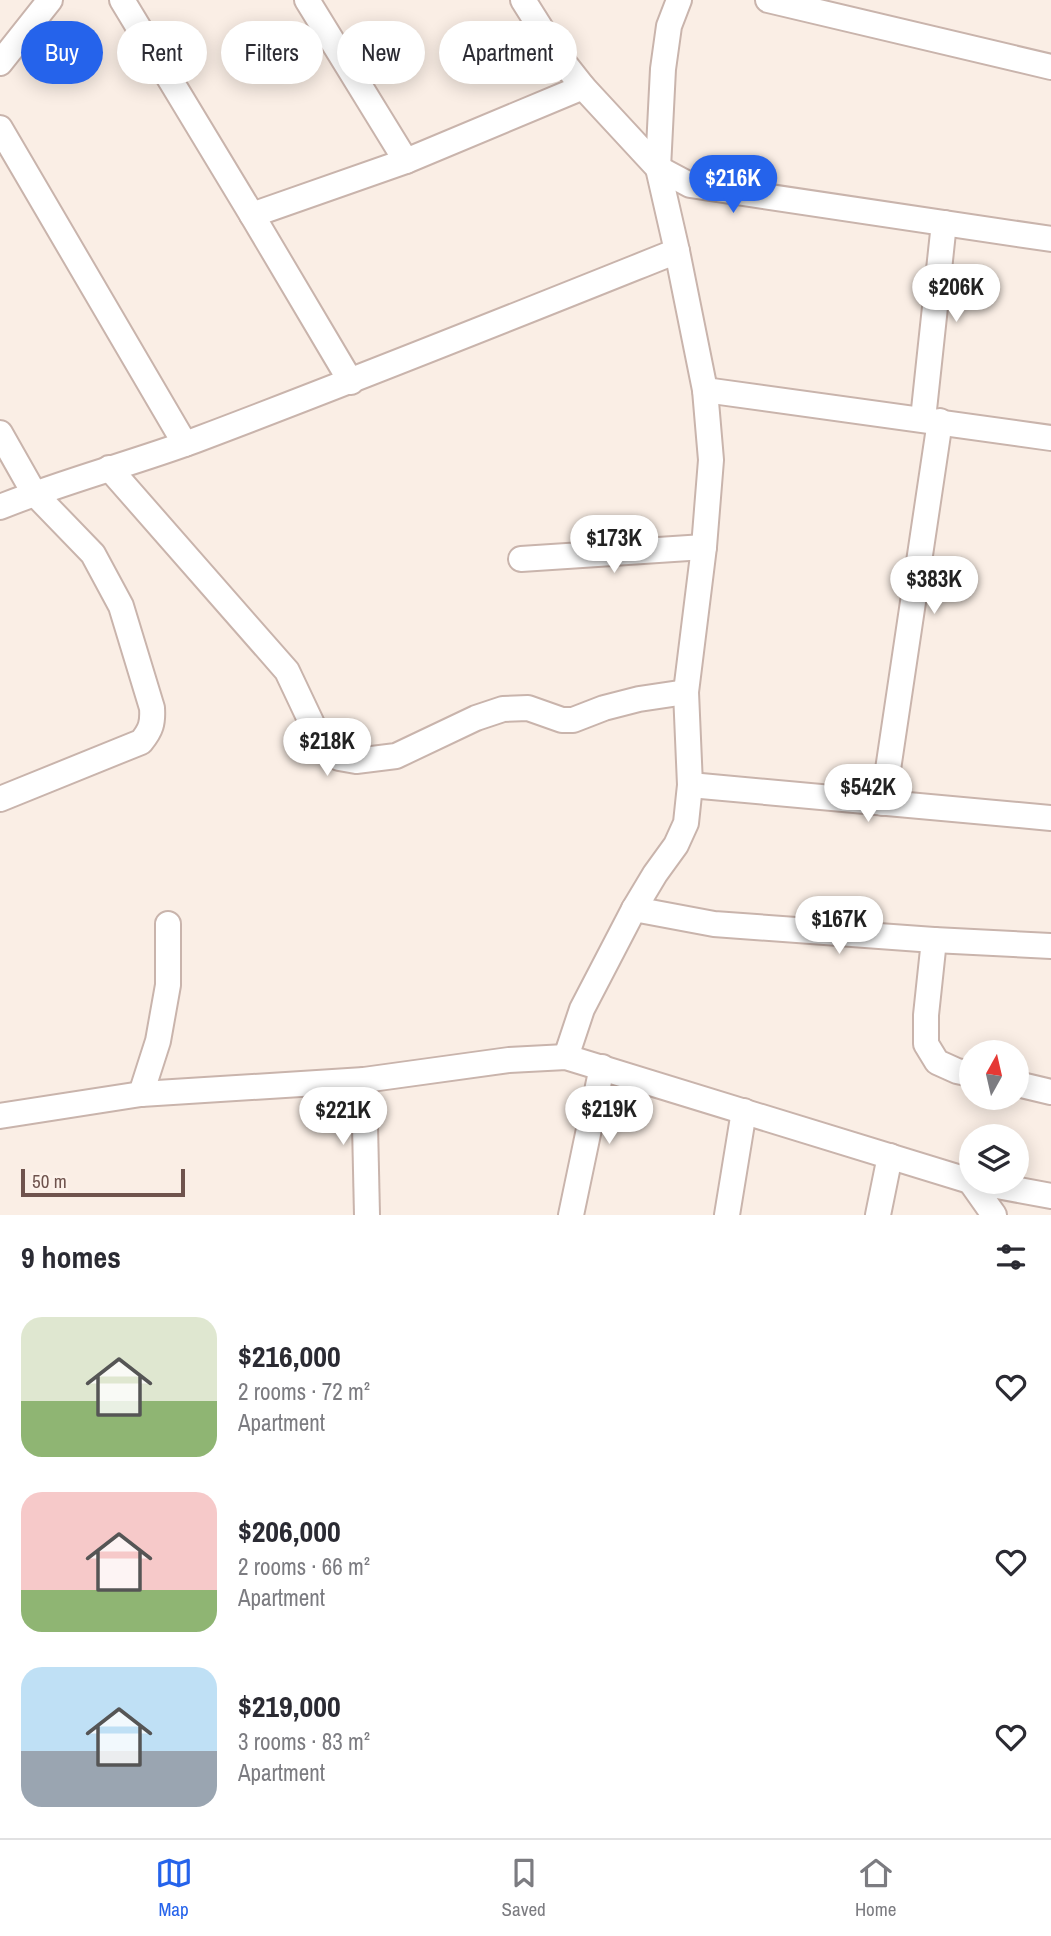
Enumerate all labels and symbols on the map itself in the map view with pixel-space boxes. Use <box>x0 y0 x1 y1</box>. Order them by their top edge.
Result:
pin: $216K <box>684 156 782 215</box>
pin: $206K <box>907 264 1005 324</box>
pin: $173K <box>565 516 663 575</box>
pin: $383K <box>885 556 983 616</box>
pin: $218K <box>278 718 376 778</box>
pin: $542K <box>819 764 917 824</box>
pin: $167K <box>790 897 888 956</box>
north arrow <box>959 1040 1029 1110</box>
pin: $219K <box>560 1086 658 1146</box>
pin: $221K <box>294 1088 392 1147</box>
scale bar <box>21 1166 186 1198</box>

